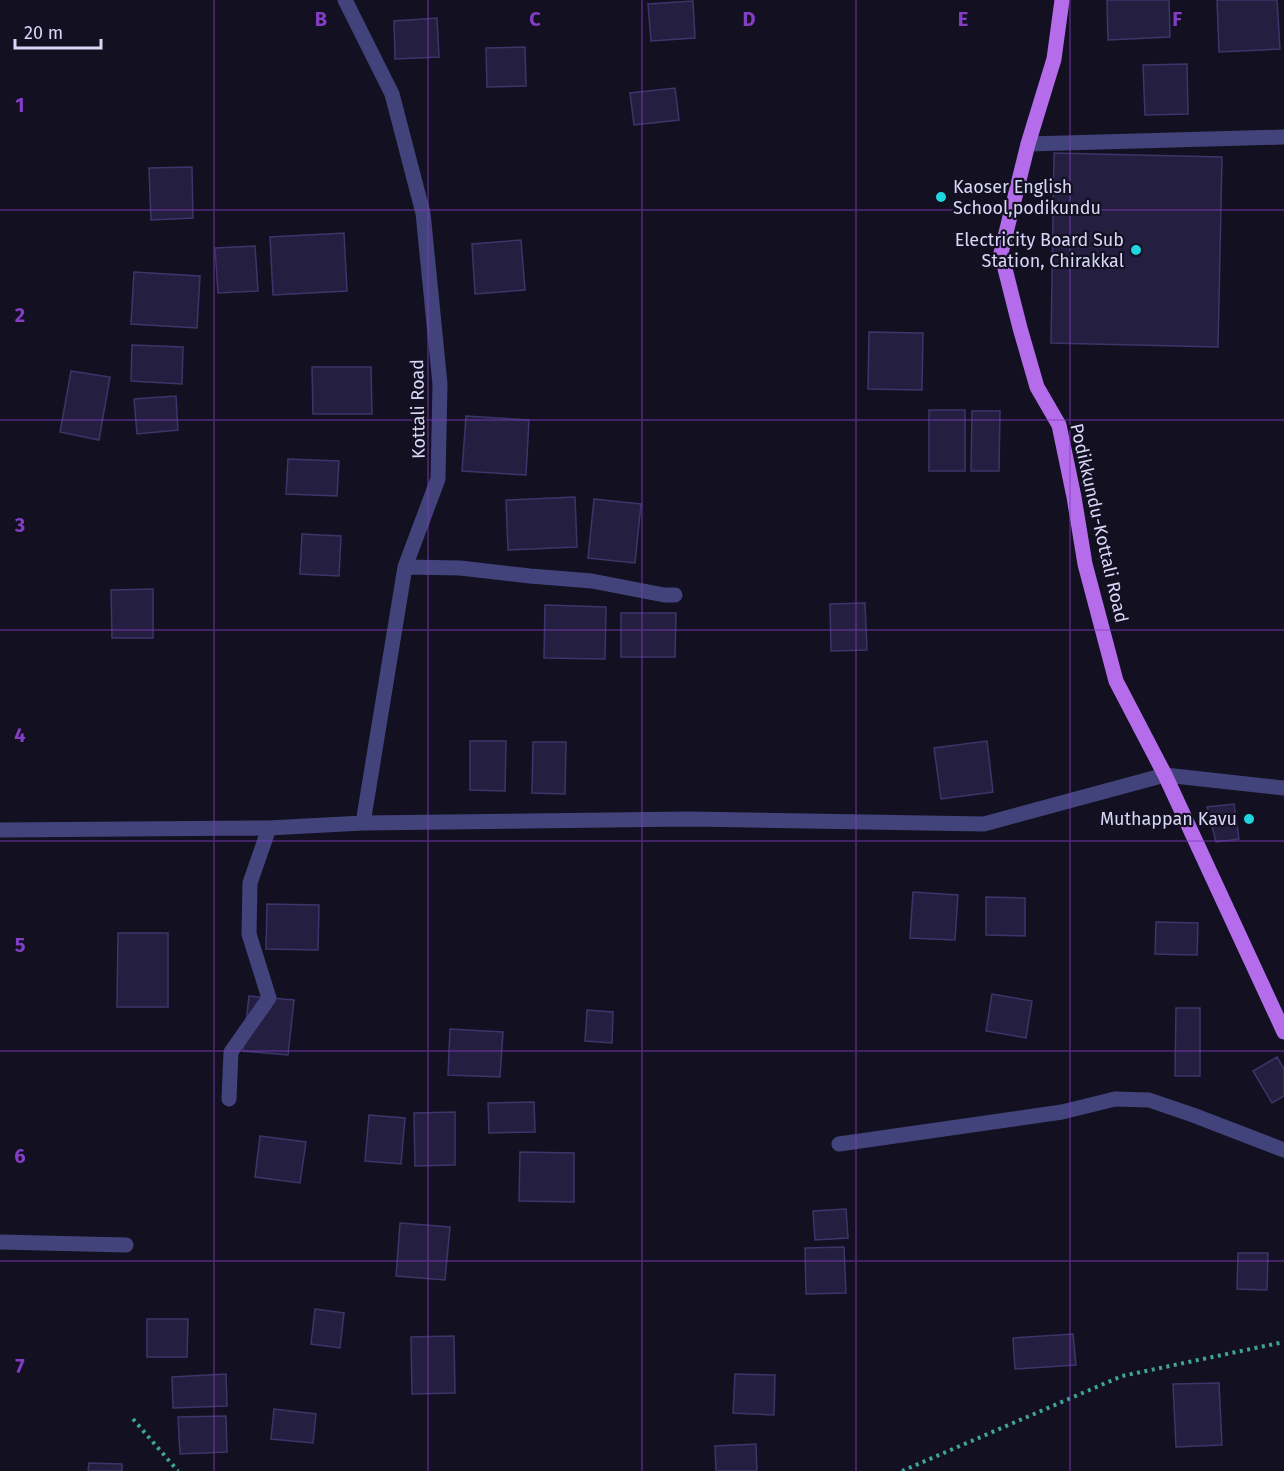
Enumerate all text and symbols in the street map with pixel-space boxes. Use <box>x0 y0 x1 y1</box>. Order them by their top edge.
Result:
text: B <box>315 7 327 31</box>
text: C <box>529 7 541 31</box>
text: D <box>742 7 756 31</box>
text: E <box>958 7 968 31</box>
text: F <box>1172 7 1182 31</box>
scale bar <box>15 12 100 50</box>
text: 20 m <box>24 22 63 44</box>
text: 1 <box>15 93 25 117</box>
place label: Kaoser English School,podikundu <box>953 176 1101 219</box>
marker: Kaoser English School,podikundu <box>934 190 948 204</box>
place label: Electricity Board Sub Station, Chirakkal <box>955 229 1124 272</box>
marker: Electricity Board Sub Station, Chirakkal <box>1129 243 1143 257</box>
text: 2 <box>15 303 25 327</box>
street label: Kottali Road <box>406 359 430 459</box>
street label: Podikkundu-Kottali Road <box>1065 421 1133 625</box>
text: 3 <box>14 513 25 537</box>
text: 4 <box>14 723 26 747</box>
place label: Muthappan Kavu <box>1100 808 1237 830</box>
marker: Muthappan Kavu <box>1242 812 1256 826</box>
text: 5 <box>15 933 26 957</box>
text: 6 <box>14 1144 26 1168</box>
text: 7 <box>15 1354 25 1378</box>

